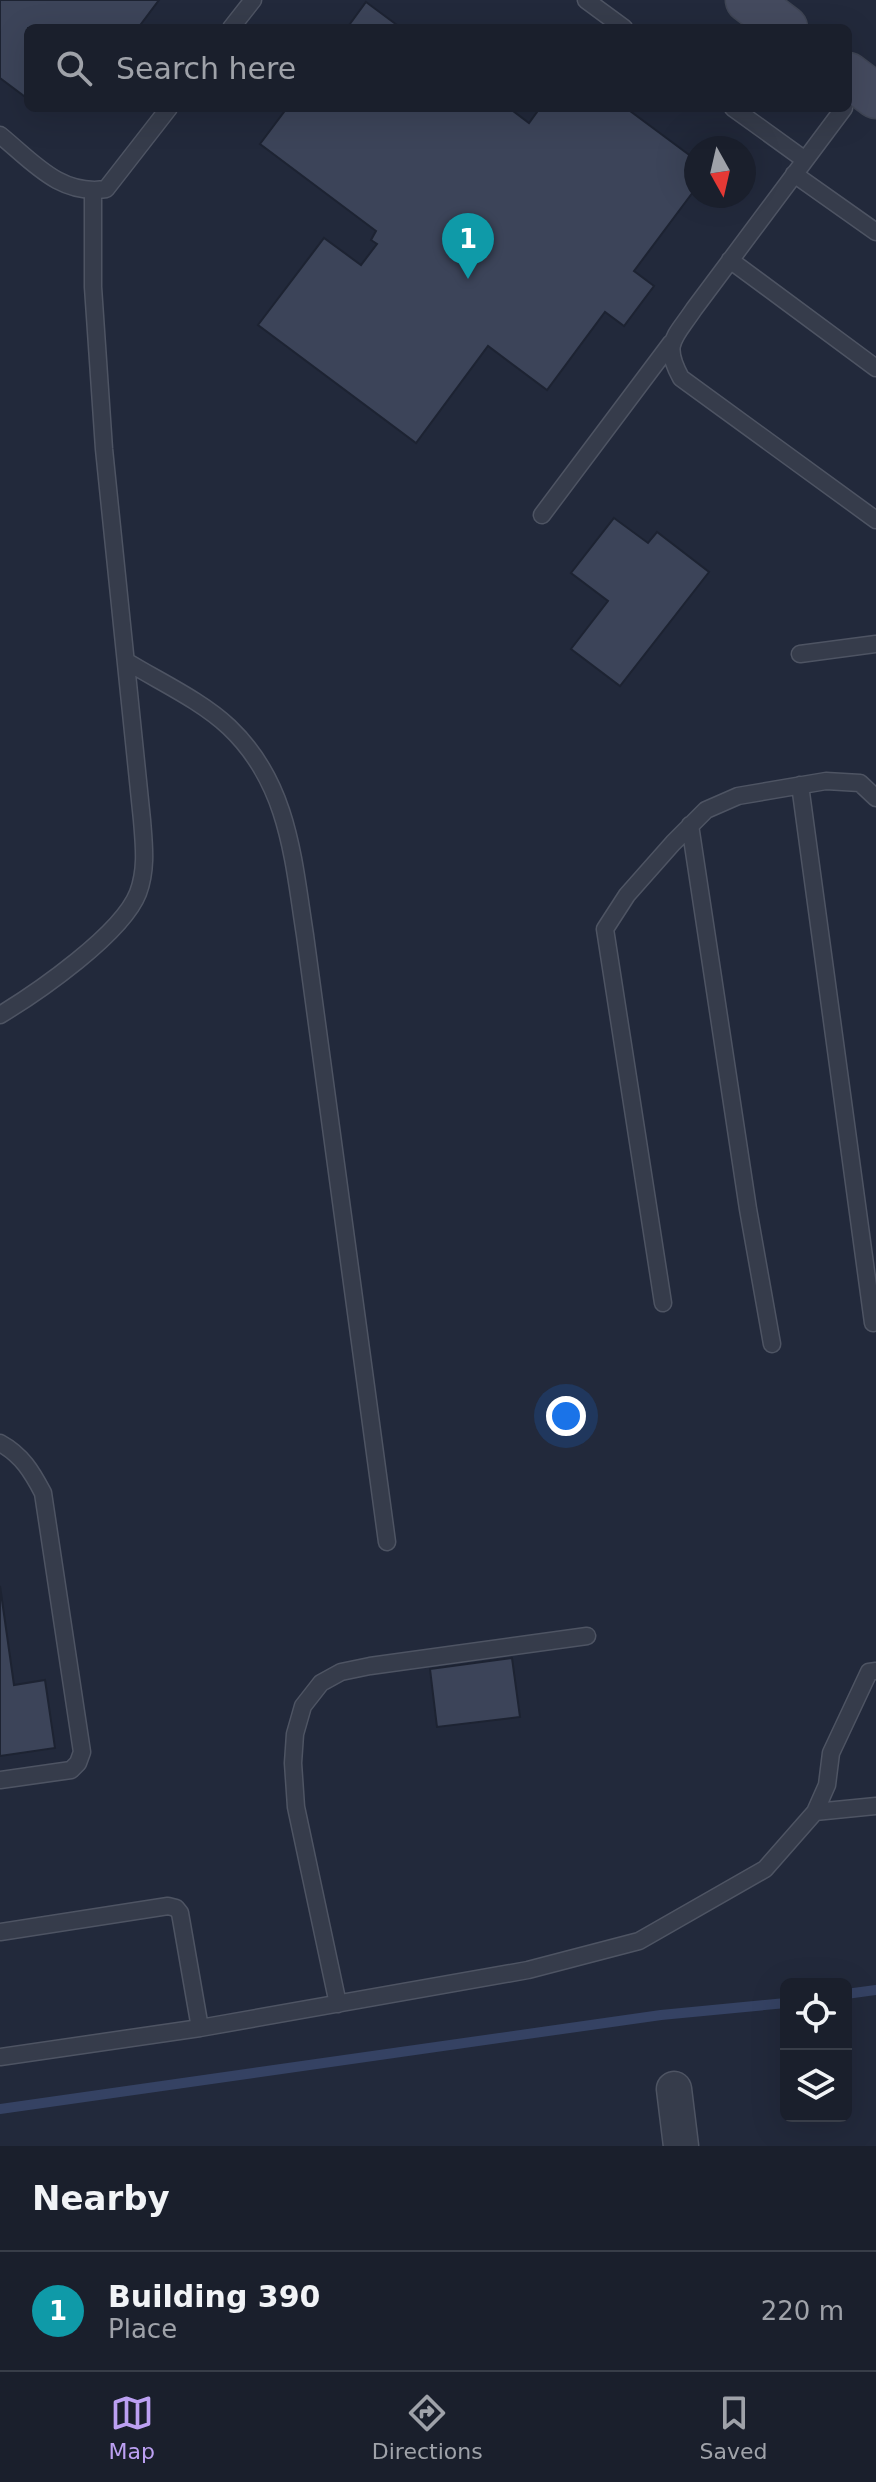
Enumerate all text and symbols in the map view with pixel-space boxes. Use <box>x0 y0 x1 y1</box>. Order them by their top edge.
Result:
search box <box>24 24 852 112</box>
icon: search <box>52 46 96 90</box>
text: Search here <box>116 51 296 86</box>
north arrow <box>684 136 756 208</box>
pin: 1 <box>442 213 494 279</box>
your location <box>546 1396 586 1436</box>
map controls <box>780 1978 852 2122</box>
button: locate <box>780 1978 852 2050</box>
button: layers <box>780 2050 852 2122</box>
text: Nearby <box>32 2178 170 2218</box>
text: Building 390 <box>108 2279 320 2314</box>
text: 1 <box>49 2296 67 2326</box>
text: 220 m <box>761 2296 844 2326</box>
text: Place <box>108 2314 177 2344</box>
tab: Map <box>108 2391 155 2464</box>
tab: Directions <box>372 2391 483 2464</box>
tab: Saved <box>700 2391 768 2464</box>

